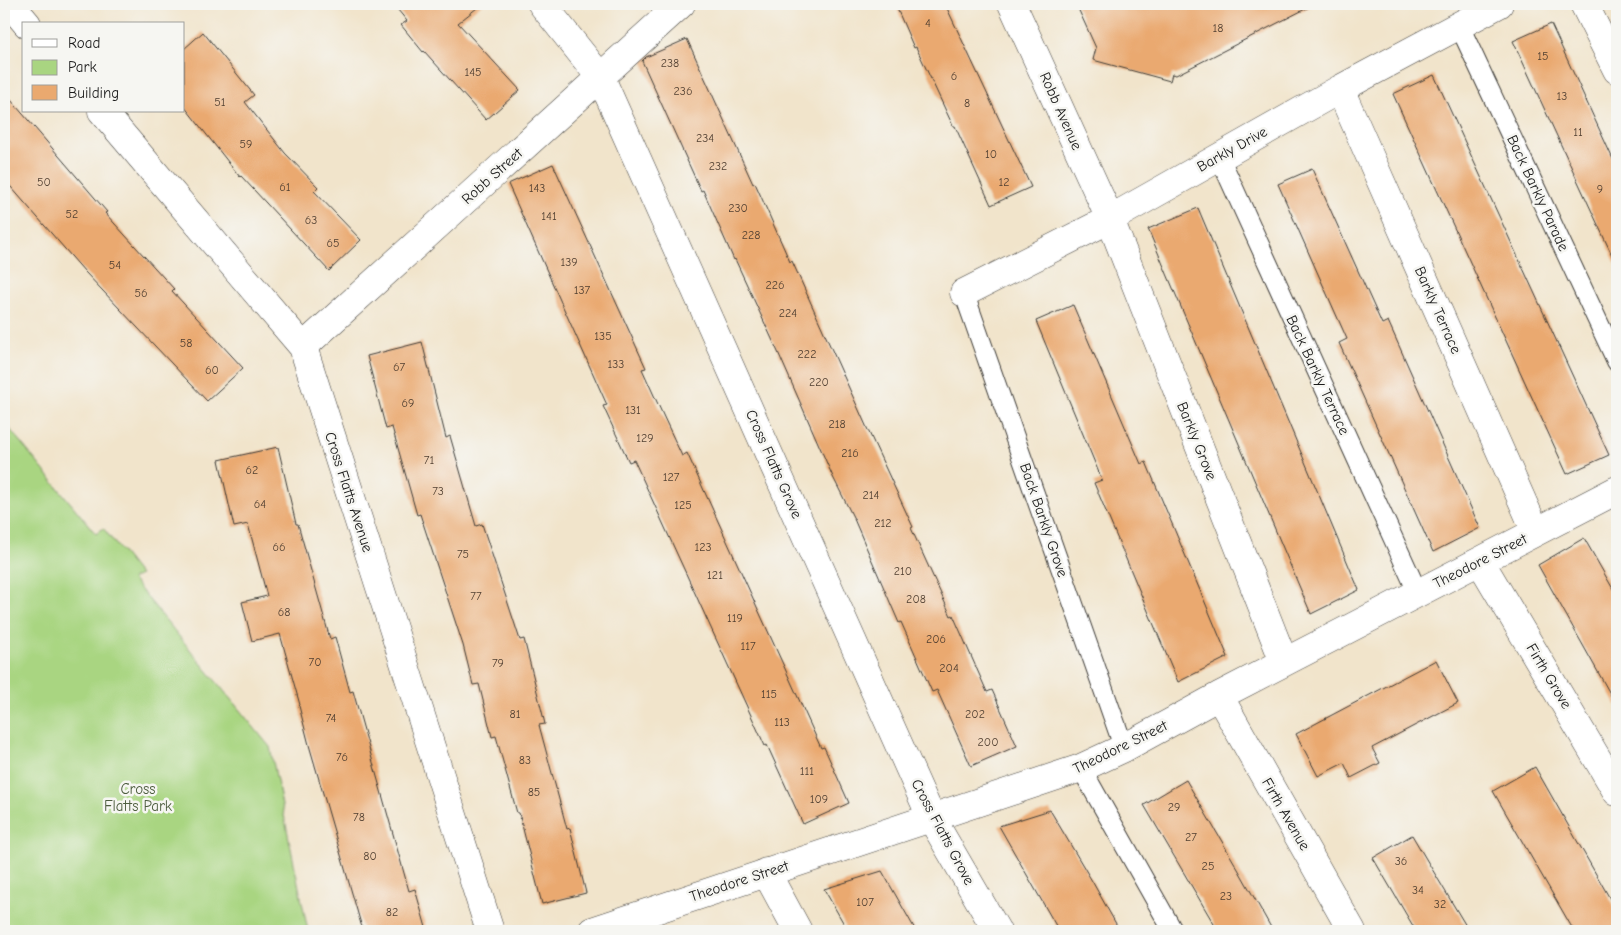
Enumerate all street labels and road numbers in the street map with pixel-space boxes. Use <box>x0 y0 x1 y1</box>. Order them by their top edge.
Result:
street label: Robb Avenue <box>1036 69 1086 153</box>
street label: Barkly Drive <box>1194 122 1271 176</box>
street label: Back Barkly Parade <box>1503 132 1573 254</box>
street label: Robb Street <box>458 144 527 208</box>
street label: Barkly Terrace <box>1411 264 1465 357</box>
street label: Back Barkly Terrace <box>1282 312 1354 438</box>
street label: Barkly Grove <box>1173 399 1221 483</box>
street label: Cross Flatts Grove <box>742 407 806 522</box>
street label: Cross Flatts Avenue <box>321 430 377 555</box>
street label: Back Barkly Grove <box>1016 461 1072 580</box>
street label: Theodore Street <box>1430 529 1531 592</box>
street label: Firth Grove <box>1522 640 1576 712</box>
street label: Theodore Street <box>1070 716 1171 778</box>
street label: Firth Avenue <box>1258 774 1314 854</box>
street label: Cross Flatts Grove <box>907 776 979 888</box>
street label: Theodore Street <box>687 856 791 905</box>

